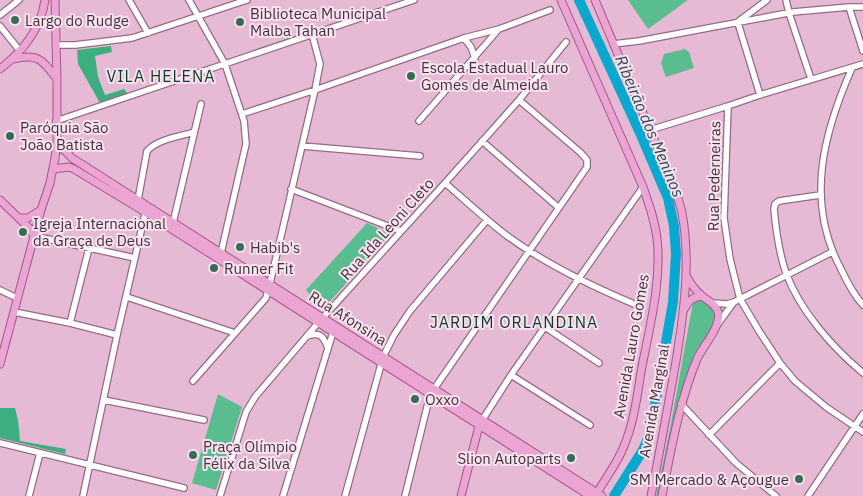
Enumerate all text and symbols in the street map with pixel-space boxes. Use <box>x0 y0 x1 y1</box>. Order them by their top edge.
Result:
place label: Biblioteca Municipal Malba Tahan <box>250 4 386 40</box>
place label: Largo do Rudge <box>25 11 129 30</box>
marker: Largo do Rudge <box>9 14 21 26</box>
marker: Biblioteca Municipal Malba Tahan <box>234 16 246 28</box>
water label: Ribeirão dos Meninos <box>611 52 689 200</box>
place label: Escola Estadual Lauro Gomes de Almeida <box>421 58 568 94</box>
district label: VILA HELENA <box>106 66 216 86</box>
marker: Escola Estadual Lauro Gomes de Almeida <box>405 70 417 82</box>
place label: Paróquia São João Batista <box>20 118 108 154</box>
street label: Rua Pederneiras <box>704 121 724 231</box>
marker: Paróquia São João Batista <box>4 130 16 142</box>
street label: Rua Ida Leoni Cleto <box>336 174 438 284</box>
place label: Igreja Internacional da Graça de Deus <box>33 214 166 250</box>
marker: Igreja Internacional da Graça de Deus <box>17 226 29 238</box>
place label: Habib's <box>250 238 300 257</box>
marker: Habib's <box>234 241 246 253</box>
place label: Runner Fit <box>224 259 294 278</box>
marker: Runner Fit <box>208 262 220 274</box>
street label: Avenida Lauro Gomes <box>609 272 653 420</box>
street label: Rua Afonsina <box>305 286 391 350</box>
district label: JARDIM ORLANDINA <box>430 312 598 332</box>
street label: Avenida Marginal <box>635 343 673 459</box>
place label: Oxxo <box>425 390 459 409</box>
marker: Oxxo <box>409 393 421 405</box>
place label: Praça Olímpio Félix da Silva <box>203 437 297 473</box>
marker: Praça Olímpio Félix da Silva <box>187 449 199 461</box>
place label: Slion Autoparts <box>457 449 561 468</box>
marker: Slion Autoparts <box>565 452 577 464</box>
place label: SM Mercado & Açougue <box>630 470 789 489</box>
marker: SM Mercado & Açougue <box>793 473 805 485</box>

